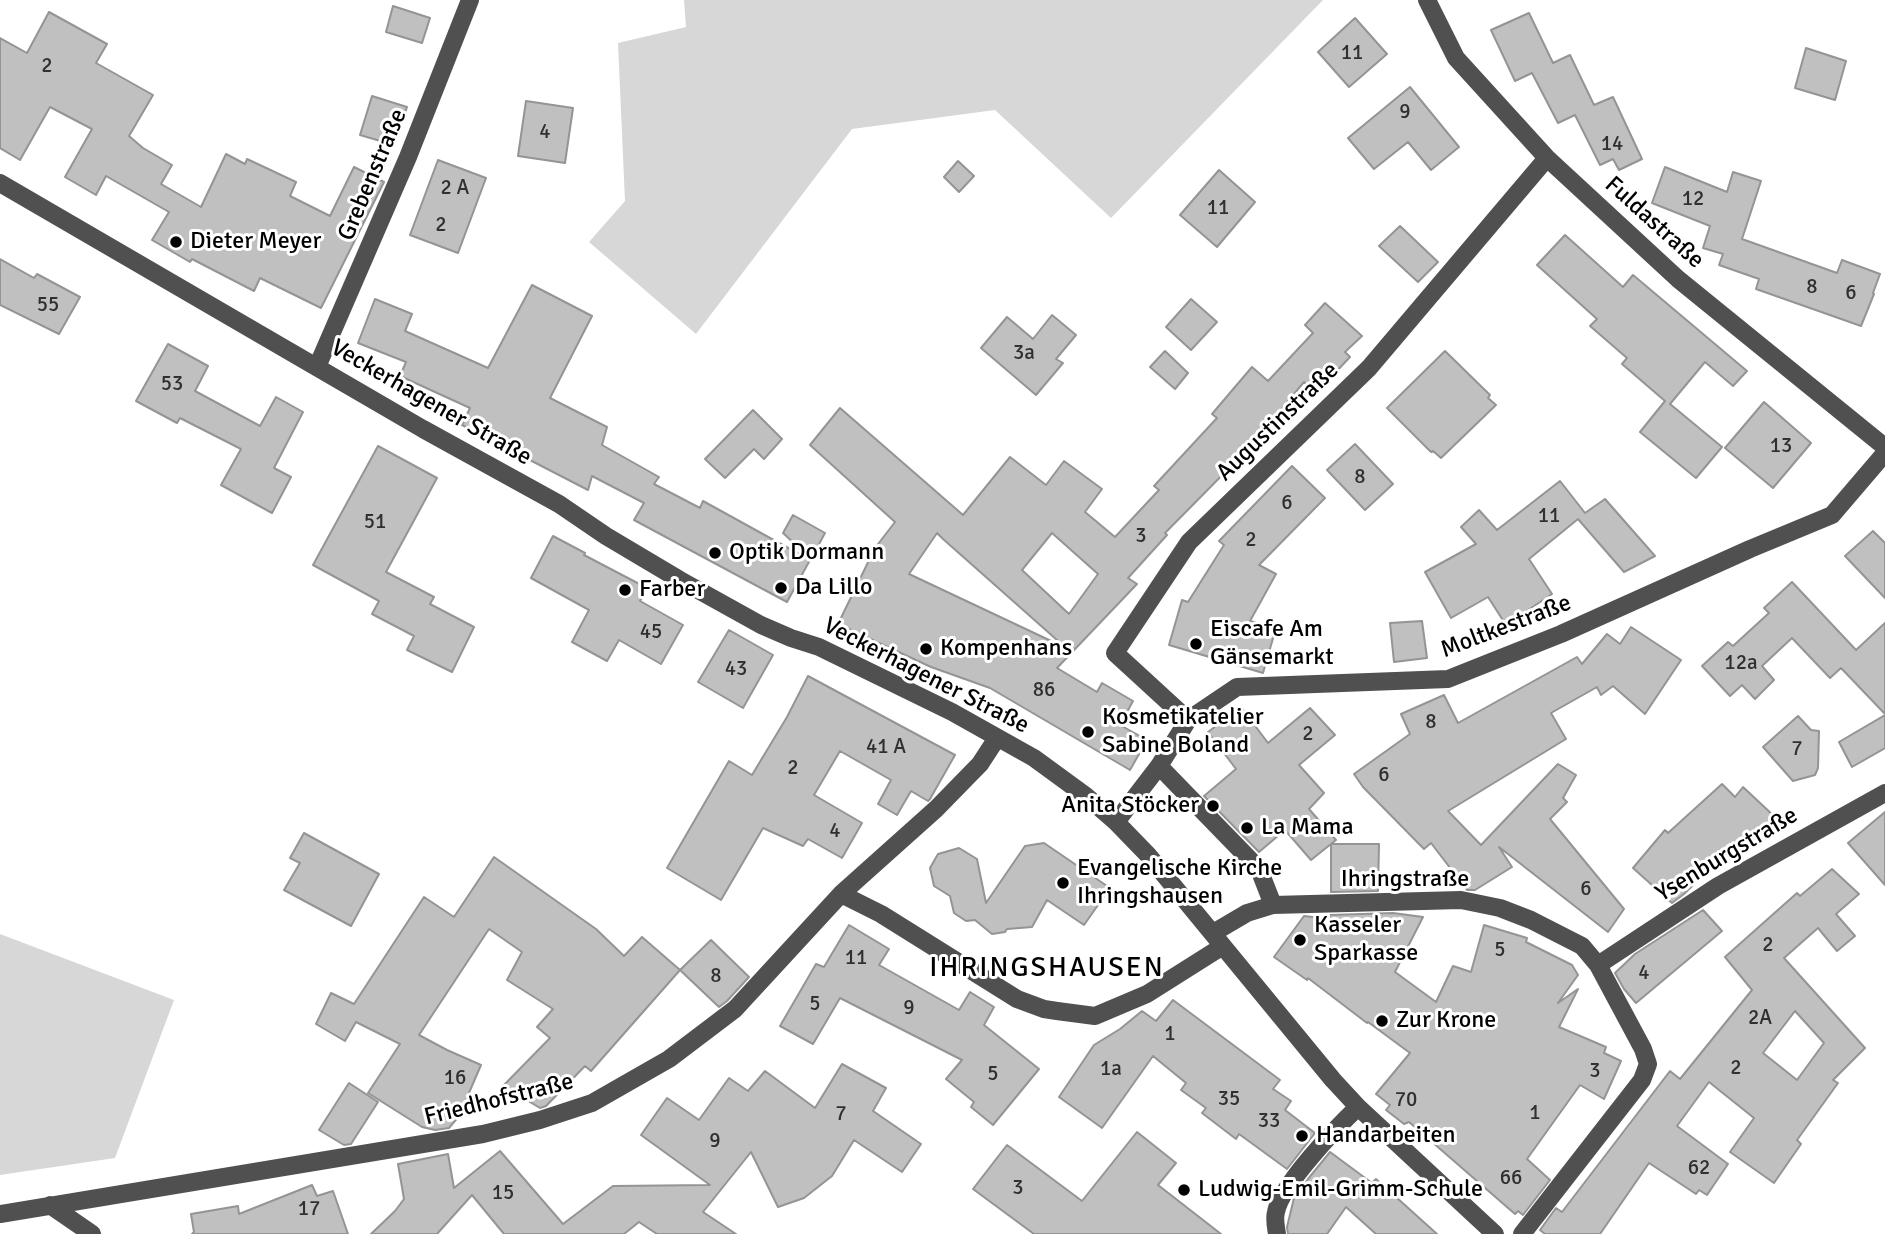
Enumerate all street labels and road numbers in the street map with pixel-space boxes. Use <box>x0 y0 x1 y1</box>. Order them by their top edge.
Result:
street label: Grebenstraße <box>332 105 414 245</box>
street label: Fuldastraße <box>1598 171 1710 275</box>
street label: Veckerhagener Straße <box>326 334 536 472</box>
street label: Augustinstraße <box>1211 356 1345 488</box>
street label: Moltkestraße <box>1437 589 1575 665</box>
street label: Veckerhagener Straße <box>818 612 1034 740</box>
street label: Ysenburgstraße <box>1651 801 1803 909</box>
street label: Ihringstraße <box>1341 866 1469 894</box>
street label: Friedhofstraße <box>421 1068 577 1132</box>

